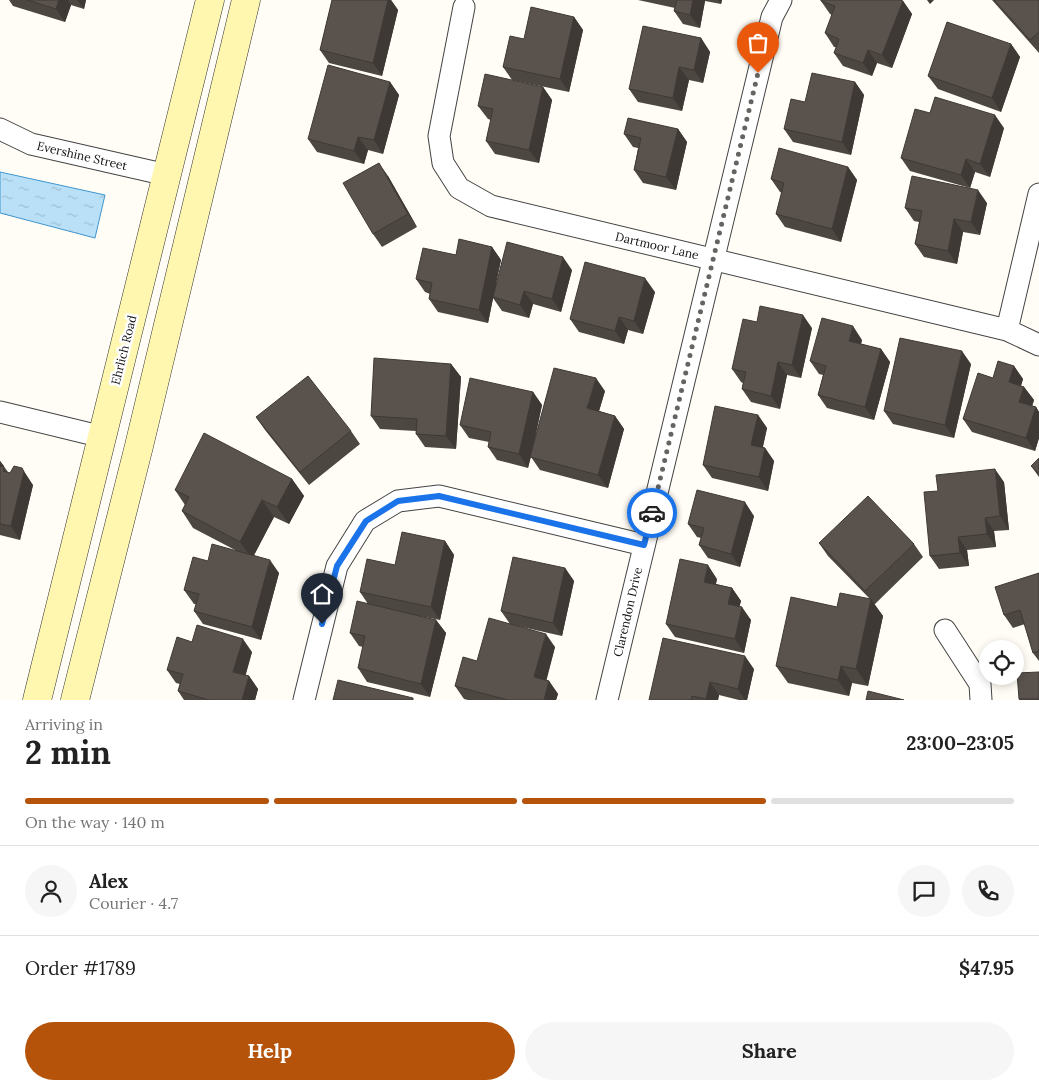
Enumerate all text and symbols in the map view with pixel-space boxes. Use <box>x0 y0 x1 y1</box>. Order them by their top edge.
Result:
pin <box>737 22 779 73</box>
icon: bag <box>744 29 772 57</box>
street label: Evershine Street <box>36 138 129 173</box>
street label: Dartmoor Lane <box>614 229 701 263</box>
street label: Ehrlich Road <box>108 314 139 386</box>
courier <box>627 488 677 538</box>
icon: car <box>638 499 666 527</box>
street label: Clarendon Drive <box>610 565 645 658</box>
pin <box>301 573 343 624</box>
icon: home <box>308 580 336 608</box>
map controls <box>979 640 1024 685</box>
button: locate <box>979 640 1024 685</box>
text: Arriving in <box>25 714 103 734</box>
text: 23:00–23:05 <box>906 731 1014 755</box>
text: 2 min <box>25 732 111 773</box>
text: On the way · 140 m <box>25 812 165 832</box>
button: person <box>25 865 77 917</box>
button: chat <box>898 865 950 917</box>
button: phone <box>962 865 1014 917</box>
text: Alex <box>89 869 128 893</box>
text: Courier · 4.7 <box>89 893 178 913</box>
text: Order #1789 <box>25 956 136 980</box>
text: $47.95 <box>959 956 1014 980</box>
button: Help <box>25 1022 515 1080</box>
button: Share <box>525 1022 1014 1080</box>

